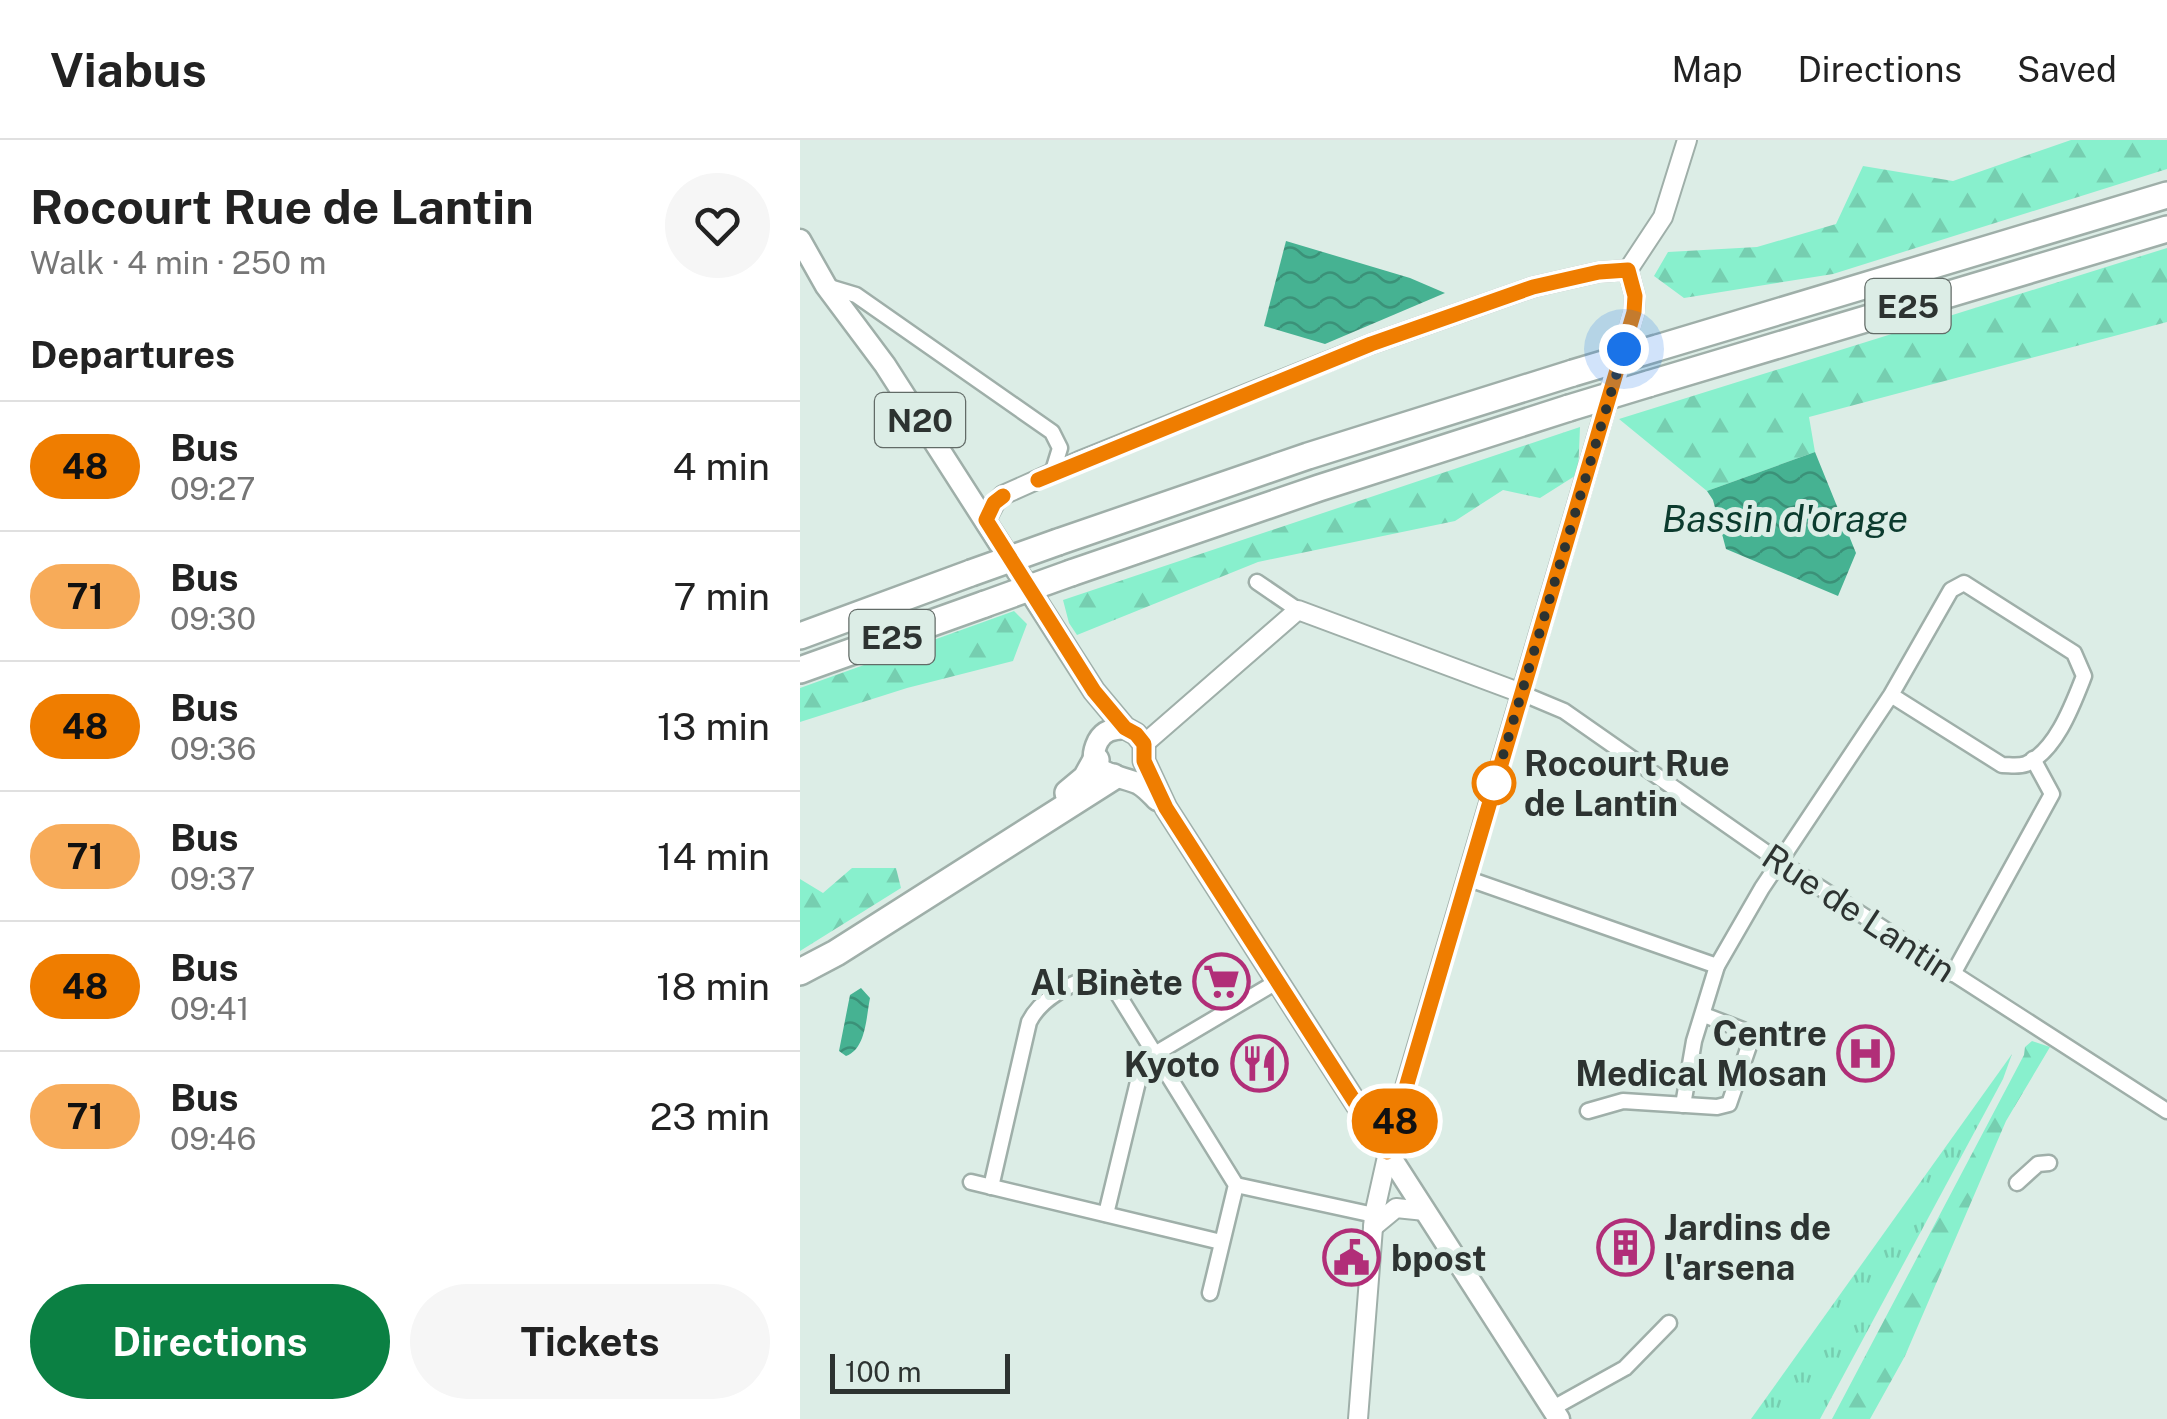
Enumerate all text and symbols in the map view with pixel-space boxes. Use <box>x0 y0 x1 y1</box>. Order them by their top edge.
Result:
text: Viabus <box>50 41 207 98</box>
text: Map <box>1671 49 1742 90</box>
text: Directions <box>1797 49 1962 90</box>
text: Saved <box>2017 49 2117 90</box>
button: heart <box>665 173 770 278</box>
text: Rocourt Rue de Lantin <box>30 178 534 235</box>
text: Walk · 4 min · 250 m <box>30 244 326 281</box>
road number: E25 <box>1866 279 1950 333</box>
your location <box>1599 324 1649 374</box>
text: Departures <box>30 332 235 377</box>
road number: N20 <box>875 393 965 447</box>
text: Bus <box>170 425 239 470</box>
text: 4 min <box>672 444 770 489</box>
text: 48 <box>62 446 108 487</box>
text: 09:27 <box>170 470 256 507</box>
water label: Bassin d'orage <box>1662 496 1908 541</box>
text: Bus <box>170 555 239 600</box>
text: 7 min <box>673 574 770 619</box>
text: 71 <box>66 576 104 617</box>
text: 09:30 <box>170 600 256 637</box>
road number: E25 <box>849 610 934 664</box>
text: Bus <box>170 685 239 730</box>
text: 13 min <box>657 704 770 749</box>
text: 48 <box>62 706 108 747</box>
text: 09:36 <box>170 730 256 767</box>
place label: Rocourt Rue de Lantin <box>1524 743 1730 824</box>
marker: Rocourt Rue de Lantin <box>1473 762 1515 804</box>
text: Bus <box>170 815 239 860</box>
text: 14 min <box>657 834 770 879</box>
street label: Rue de Lantin <box>1755 835 1963 991</box>
text: 71 <box>66 836 104 877</box>
text: 09:37 <box>170 860 255 897</box>
text: Bus <box>170 945 239 990</box>
supermarket icon: Al Binète <box>1192 952 1252 1012</box>
place label: Al Binète <box>1030 962 1183 1003</box>
text: 18 min <box>656 964 770 1009</box>
text: 48 <box>62 966 108 1007</box>
text: 09:41 <box>170 990 250 1027</box>
place label: Centre Medical Mosan <box>1575 1013 1827 1094</box>
hospital icon: Centre Medical Mosan <box>1836 1023 1896 1083</box>
restaurant icon: Kyoto <box>1229 1034 1289 1094</box>
place label: Kyoto <box>1124 1044 1220 1085</box>
text: Bus <box>170 1075 239 1120</box>
line badge: 48 <box>1350 1088 1440 1154</box>
text: 23 min <box>650 1094 770 1139</box>
text: 71 <box>66 1096 104 1137</box>
text: 48 <box>1372 1101 1418 1142</box>
text: 09:46 <box>170 1120 256 1157</box>
place label: Jardins de l'arsena <box>1664 1207 1831 1288</box>
building icon: Jardins de l'arsena <box>1595 1217 1655 1277</box>
public building icon: bpost <box>1322 1228 1382 1288</box>
place label: bpost <box>1391 1238 1487 1279</box>
button: Directions <box>30 1284 390 1399</box>
button: Tickets <box>410 1284 770 1399</box>
scale bar <box>830 1349 1010 1394</box>
text: 100 m <box>845 1355 922 1388</box>

